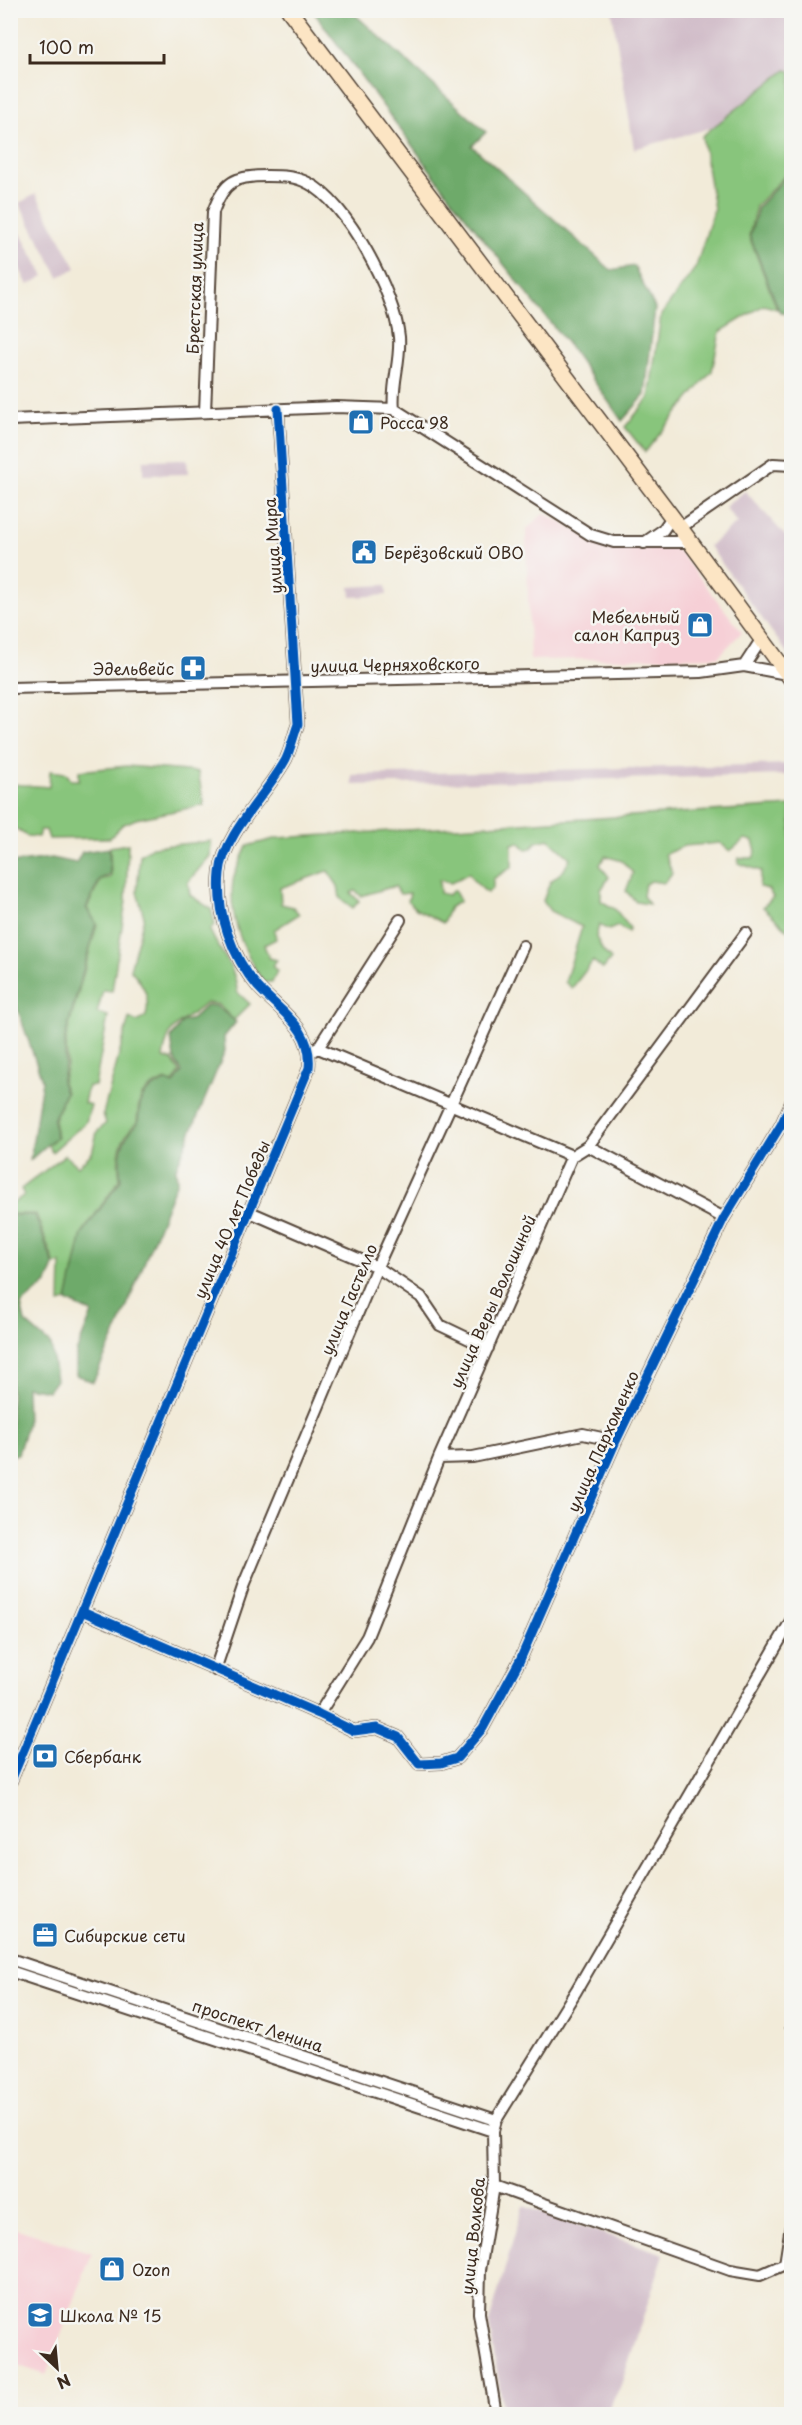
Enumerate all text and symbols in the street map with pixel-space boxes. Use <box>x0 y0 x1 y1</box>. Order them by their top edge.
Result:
scale bar <box>30 27 164 65</box>
text: 100 m <box>39 33 94 60</box>
street label: Брестская улица <box>180 222 208 354</box>
shop icon: Росса 98 <box>346 407 376 437</box>
place label: Росса 98 <box>380 410 449 434</box>
street label: улица Мира <box>257 497 287 595</box>
public building icon: Берёзовский ОВО <box>349 537 379 567</box>
place label: Берёзовский ОВО <box>384 540 524 564</box>
place label: Мебельный салон Каприз <box>574 604 680 646</box>
shop icon: Мебельный салон Каприз <box>685 610 715 640</box>
street label: улица Черняховского <box>310 651 480 677</box>
pharmacy icon: Эдельвейс <box>178 653 208 683</box>
place label: Эдельвейс <box>93 656 174 680</box>
street label: улица 40 лет Победы <box>187 1136 275 1302</box>
street label: улица Веры Волошиной <box>443 1210 541 1392</box>
street label: улица Гастелло <box>314 1239 382 1358</box>
street label: улица Пархоменко <box>560 1366 644 1516</box>
bank icon: Сбербанк <box>30 1741 60 1771</box>
place label: Сбербанк <box>64 1744 142 1768</box>
office icon: Сибирские сети <box>30 1920 60 1950</box>
place label: Сибирские сети <box>64 1923 186 1947</box>
street label: проспект Ленина <box>190 1993 326 2057</box>
street label: улица Волкова <box>454 2176 490 2296</box>
shop icon: Ozon <box>97 2254 127 2284</box>
place label: Ozon <box>132 2257 170 2281</box>
school or university icon: Школа № 15 <box>25 2300 55 2330</box>
place label: Школа № 15 <box>60 2303 161 2327</box>
north arrow <box>27 2338 87 2398</box>
text: N <box>53 2369 75 2396</box>

